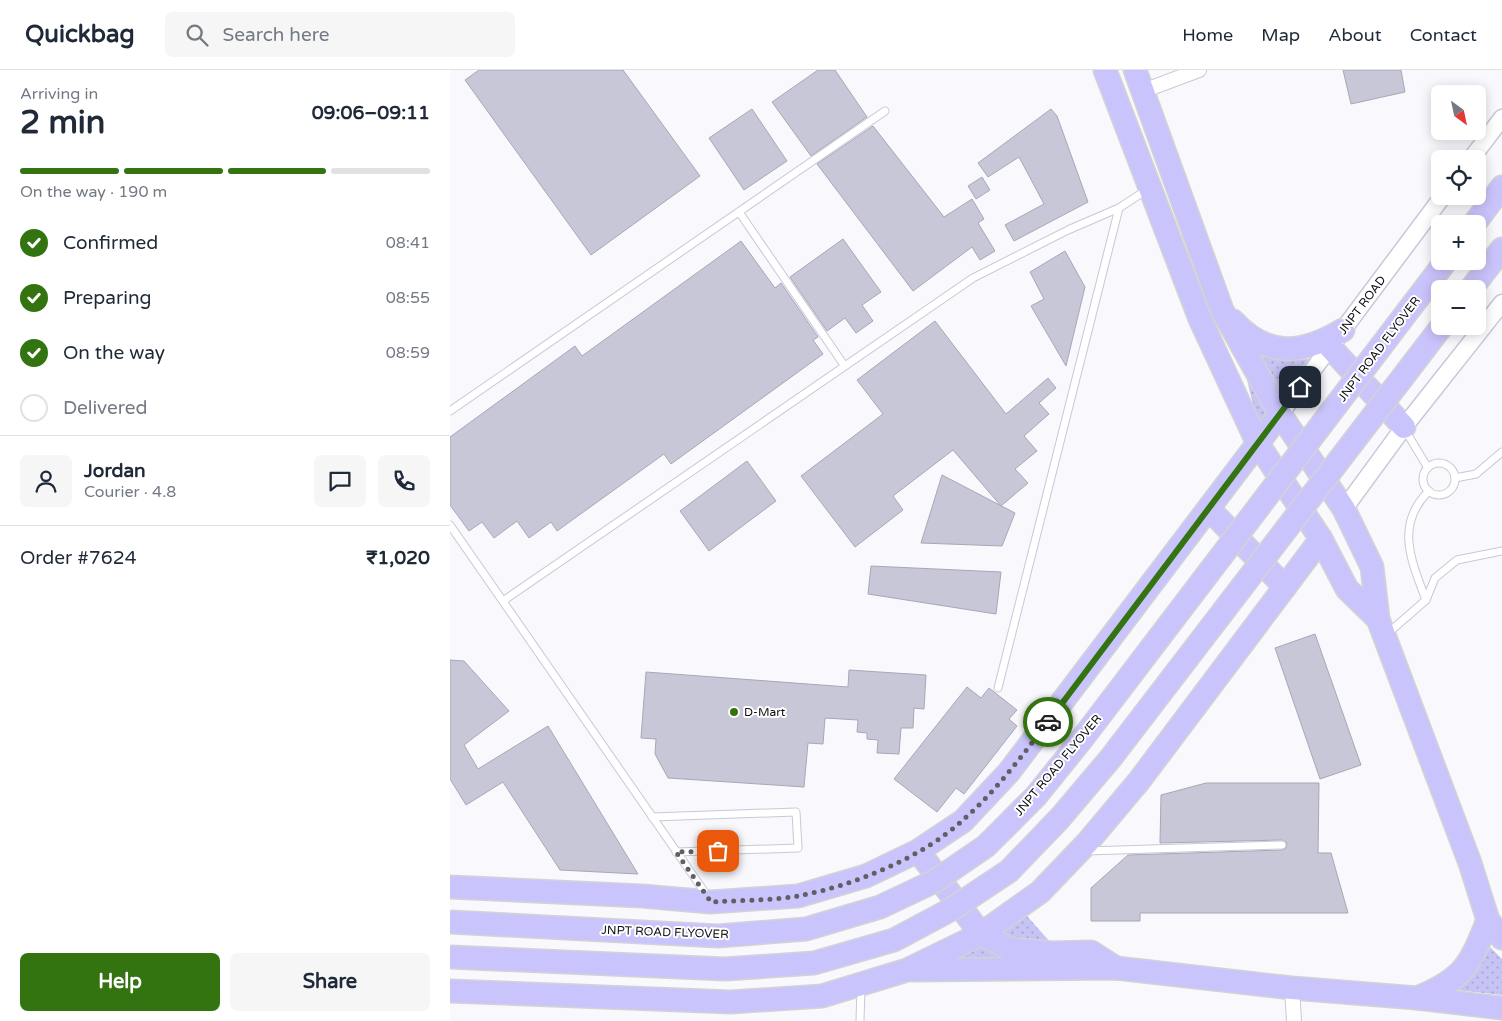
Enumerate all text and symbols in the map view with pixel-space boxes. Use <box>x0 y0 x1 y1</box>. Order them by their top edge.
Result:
search box <box>165 12 515 57</box>
text: Quickbag <box>25 20 135 49</box>
icon: search <box>183 21 211 49</box>
text: Search here <box>223 24 329 46</box>
text: Home <box>1182 24 1233 46</box>
text: Map <box>1261 24 1300 46</box>
text: About <box>1328 24 1382 46</box>
text: Contact <box>1410 24 1477 46</box>
text: Arriving in <box>20 84 98 104</box>
north arrow <box>1431 85 1486 140</box>
map controls <box>1431 85 1486 335</box>
text: 09:06–09:11 <box>312 102 430 124</box>
text: 2 min <box>20 104 105 142</box>
button: locate <box>1431 150 1486 205</box>
text: On the way · 190 m <box>20 182 167 202</box>
button: + <box>1431 215 1486 270</box>
icon: check <box>20 229 48 257</box>
text: Confirmed <box>63 232 158 254</box>
text: 08:41 <box>386 233 430 253</box>
street label: JNPT ROAD <box>1335 273 1389 337</box>
button: − <box>1431 280 1486 335</box>
icon: check <box>20 284 48 312</box>
text: Preparing <box>63 287 152 309</box>
text: 08:55 <box>386 288 430 308</box>
street label: JNPT ROAD FLYOVER <box>1335 294 1423 404</box>
icon: check <box>20 339 48 367</box>
text: On the way <box>63 342 165 364</box>
text: 08:59 <box>386 343 430 363</box>
pin <box>1279 366 1321 408</box>
icon: home <box>1286 373 1314 401</box>
text: Delivered <box>63 397 148 419</box>
button: person <box>20 455 72 507</box>
button: chat <box>314 455 366 507</box>
button: phone <box>378 455 430 507</box>
text: Jordan <box>84 460 146 482</box>
text: Courier · 4.8 <box>84 482 176 502</box>
text: Order #7624 <box>20 547 137 569</box>
text: ₹1,020 <box>366 547 430 569</box>
courier <box>1023 697 1073 747</box>
place label: D-Mart <box>744 705 786 719</box>
marker: D-Mart <box>728 706 740 718</box>
icon: car <box>1034 708 1062 736</box>
street label: JNPT ROAD FLYOVER <box>1012 712 1104 818</box>
pin <box>697 830 739 872</box>
icon: bag <box>704 837 732 865</box>
street label: JNPT ROAD FLYOVER <box>601 923 729 941</box>
button: Help <box>20 953 220 1011</box>
button: Share <box>230 953 430 1011</box>

